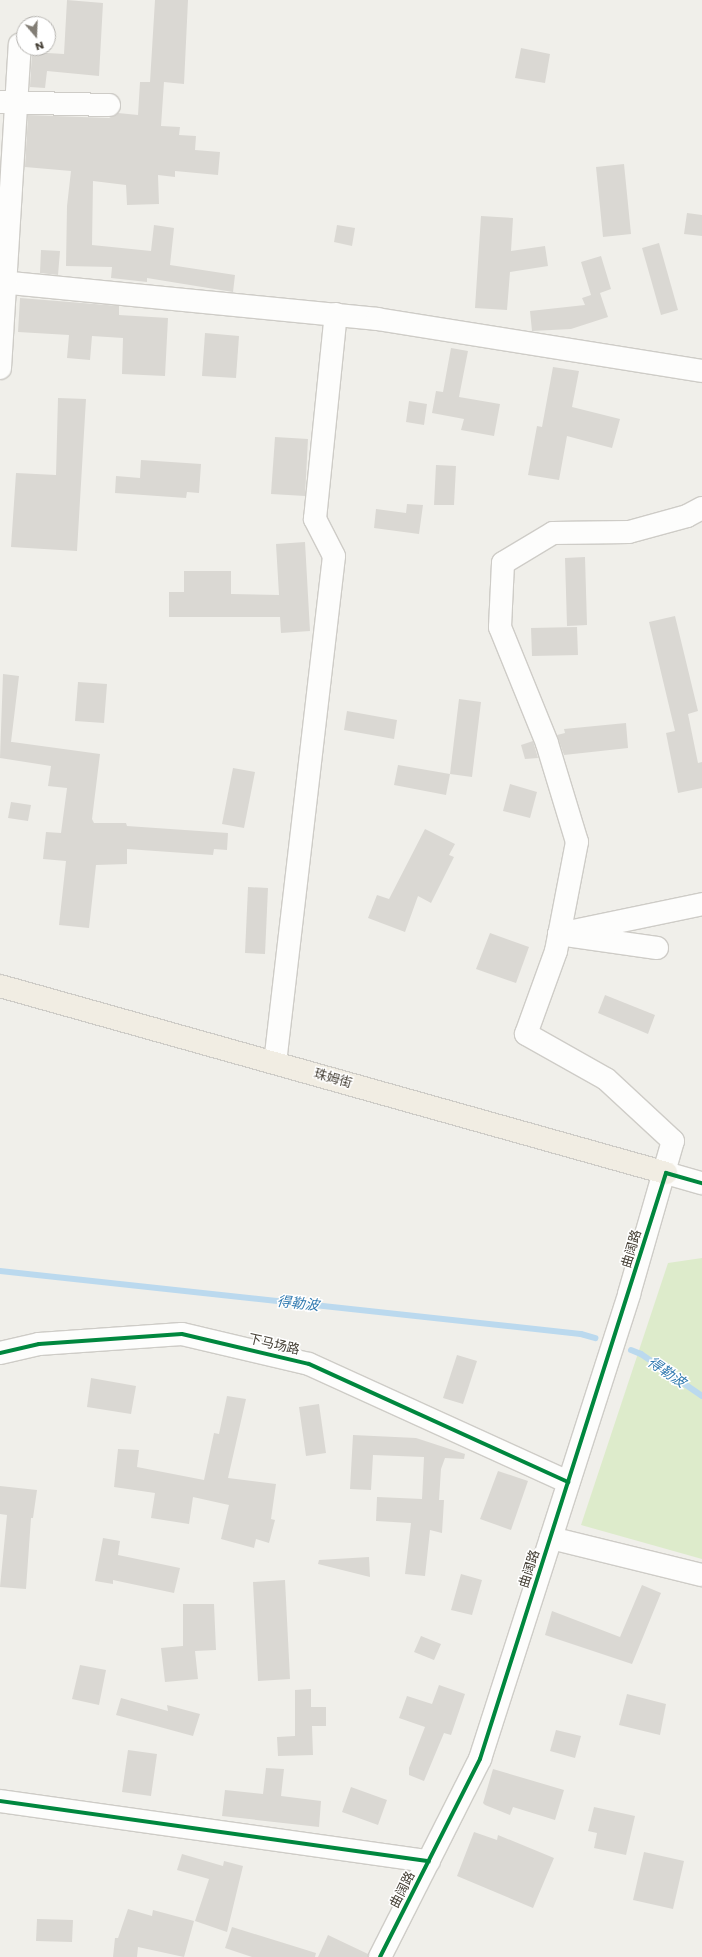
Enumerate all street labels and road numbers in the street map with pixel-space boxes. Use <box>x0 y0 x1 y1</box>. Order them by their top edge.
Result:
street label: 珠姆街 <box>312 1066 354 1092</box>
street label: 曲阔路 <box>619 1228 645 1270</box>
street label: 下马场路 <box>247 1332 301 1358</box>
street label: 曲阔路 <box>517 1548 543 1590</box>
street label: 曲阔路 <box>387 1869 419 1911</box>

